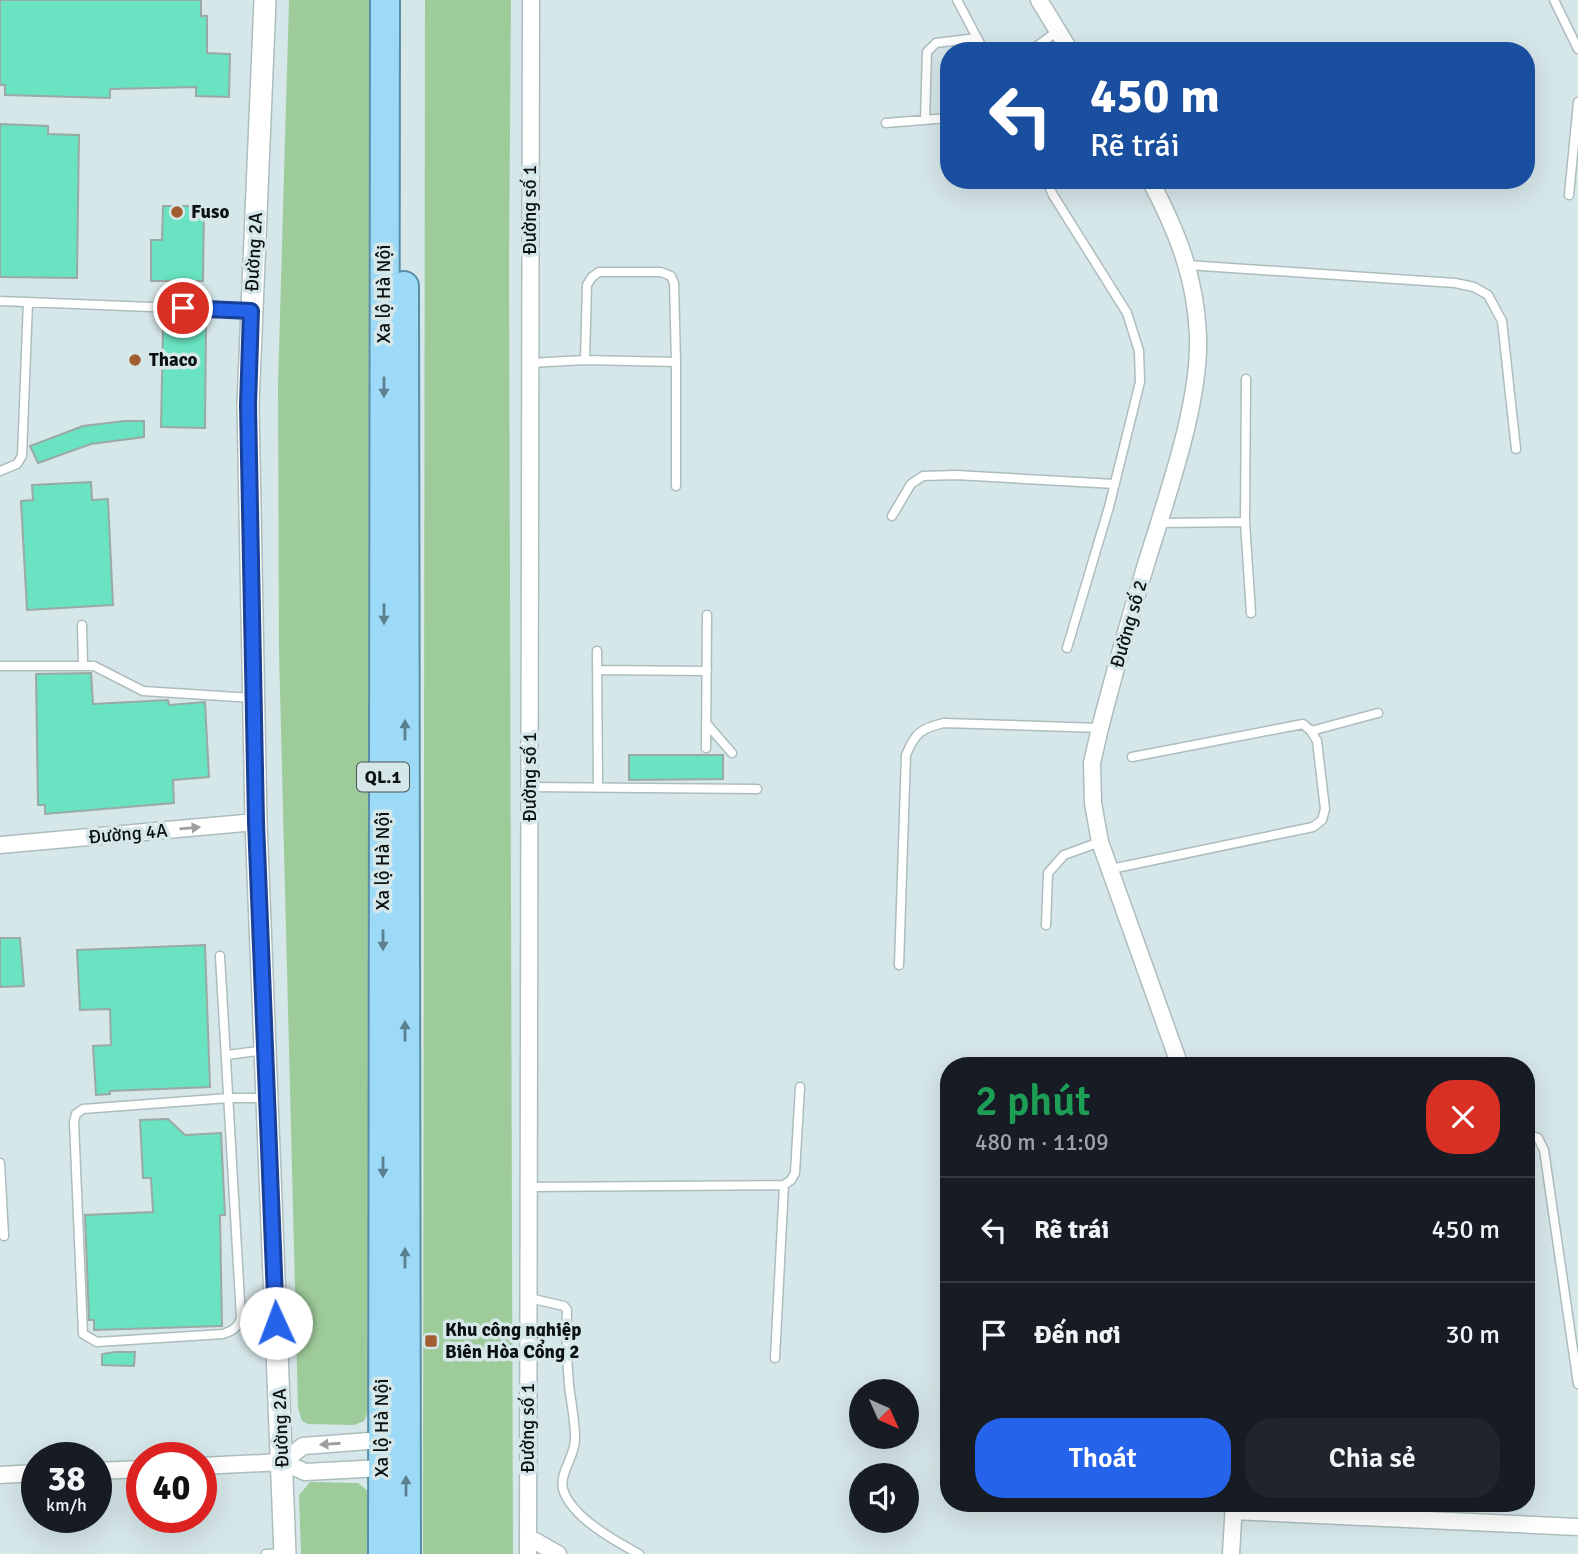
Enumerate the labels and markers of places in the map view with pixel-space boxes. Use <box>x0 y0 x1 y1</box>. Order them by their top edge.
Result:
place label: Fuso <box>191 200 229 224</box>
marker: Fuso <box>169 204 185 220</box>
pin <box>153 278 213 338</box>
place label: Thaco <box>149 348 198 372</box>
marker: Thaco <box>127 352 143 368</box>
place label: Khu công nghiệp Biên Hòa Cổng 2 <box>445 1318 581 1364</box>
marker: Khu công nghiệp Biên Hòa Cổng 2 <box>423 1333 439 1349</box>

